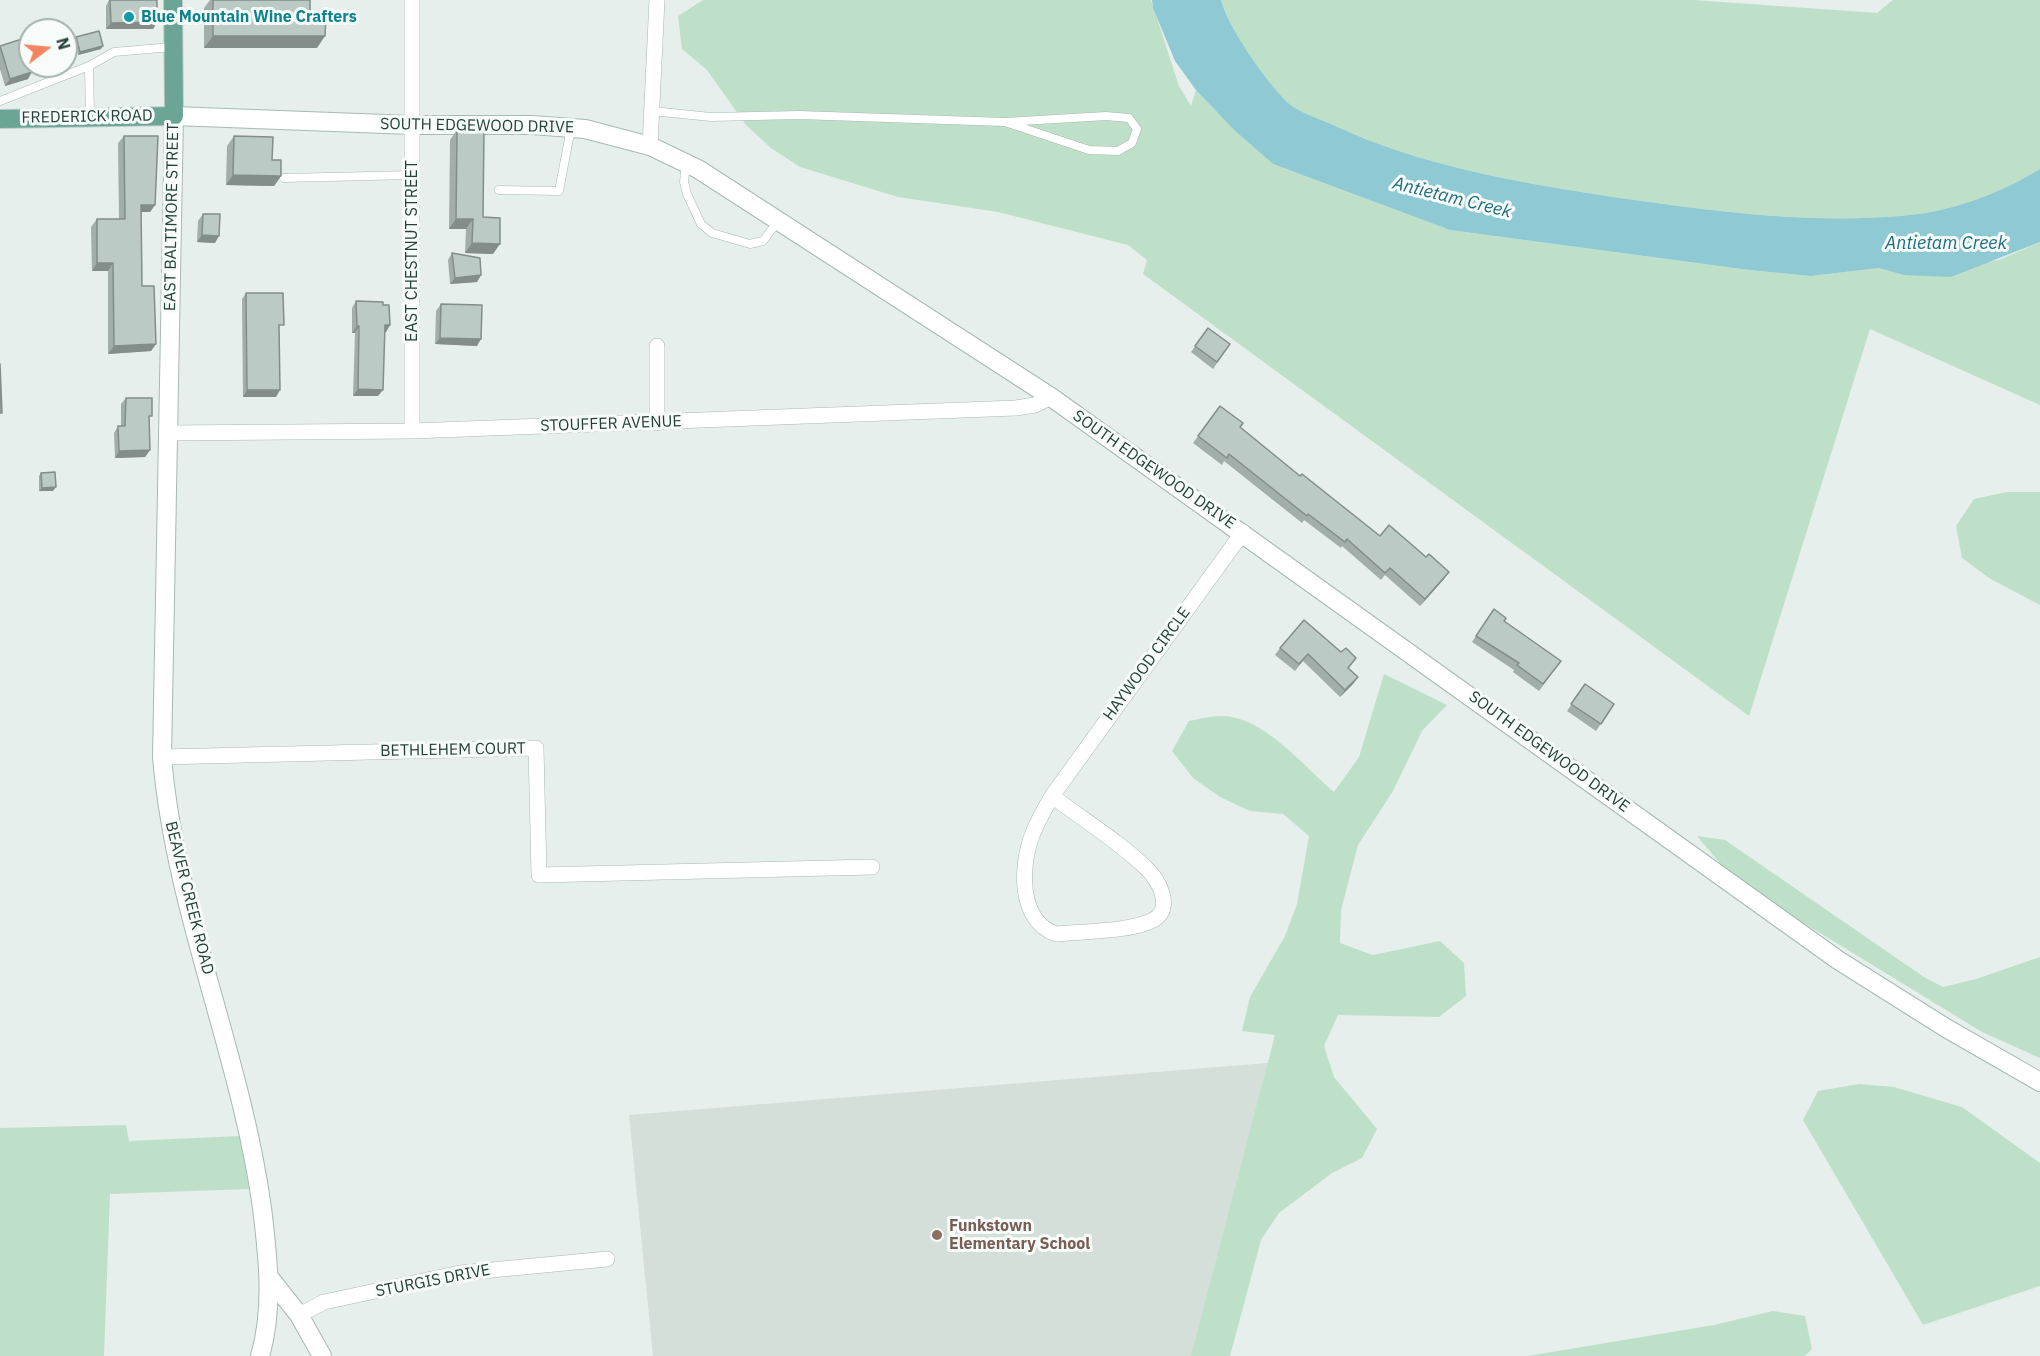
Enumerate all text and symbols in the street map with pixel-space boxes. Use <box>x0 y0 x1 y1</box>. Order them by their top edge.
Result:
place label: Blue Mountain Wine Crafters <box>141 7 357 27</box>
marker: Blue Mountain Wine Crafters <box>122 10 136 24</box>
north arrow <box>18 18 78 78</box>
text: N <box>52 35 75 52</box>
street label: FREDERICK ROAD <box>21 106 153 128</box>
street label: SOUTH EDGEWOOD DRIVE <box>380 115 574 137</box>
street label: EAST BALTIMORE STREET <box>161 123 183 311</box>
street label: EAST CHESTNUT STREET <box>402 160 422 342</box>
water label: Antietam Creek <box>1390 173 1514 223</box>
water label: Antietam Creek <box>1885 233 2007 255</box>
street label: SOUTH EDGEWOOD DRIVE <box>1069 406 1239 534</box>
street label: STOUFFER AVENUE <box>540 412 682 436</box>
street label: HAYWOOD CIRCLE <box>1099 604 1195 724</box>
street label: SOUTH EDGEWOOD DRIVE <box>1465 687 1633 817</box>
street label: BETHLEHEM COURT <box>380 739 526 761</box>
street label: BEAVER CREEK ROAD <box>161 819 217 977</box>
place label: Funkstown Elementary School <box>949 1216 1090 1254</box>
marker: Funkstown Elementary School <box>930 1228 944 1242</box>
street label: STURGIS DRIVE <box>374 1260 492 1302</box>

